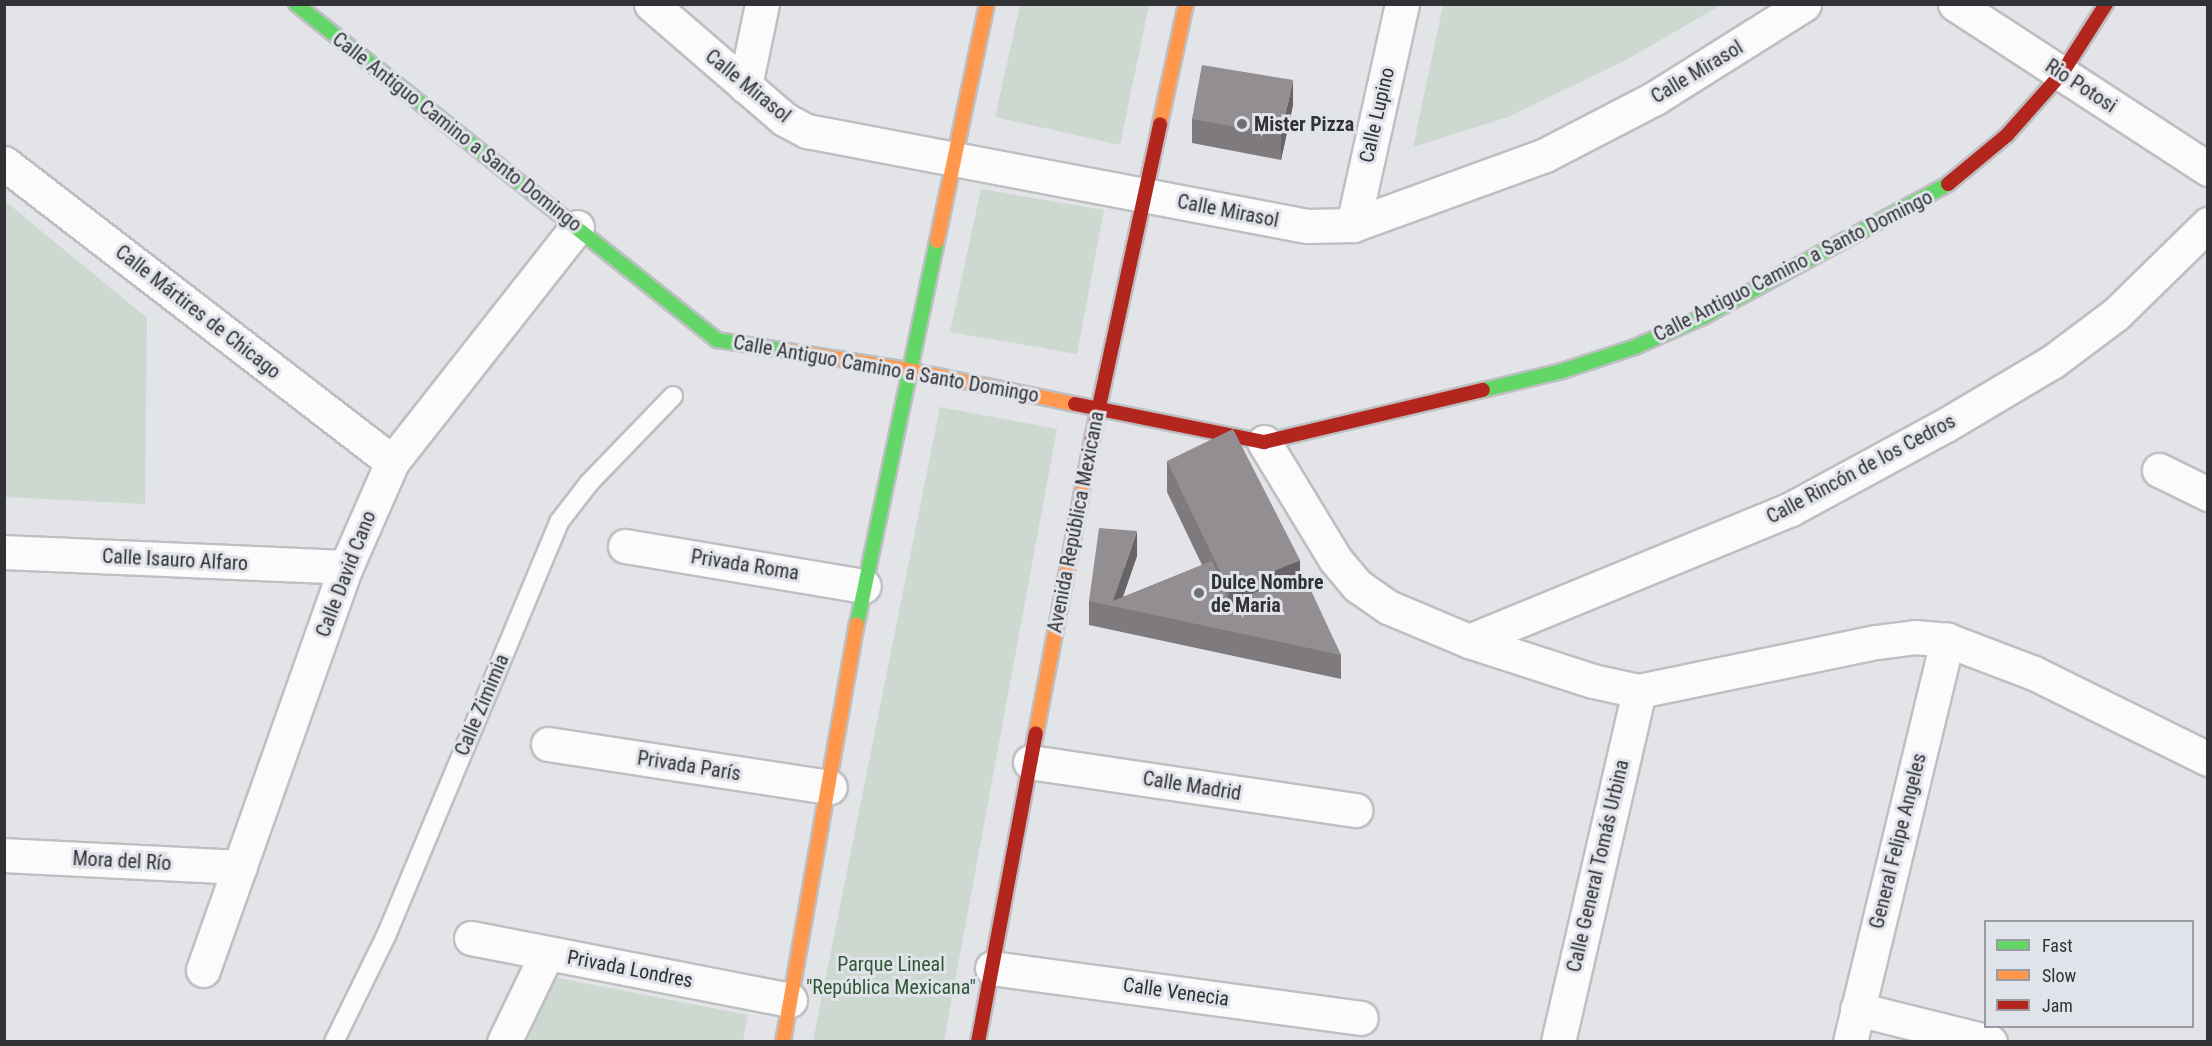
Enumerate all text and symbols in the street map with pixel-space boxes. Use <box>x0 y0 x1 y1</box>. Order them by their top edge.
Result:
street label: Calle Antiguo Camino a Santo Domingo <box>328 27 586 237</box>
street label: Calle Mirasol <box>1647 35 1747 109</box>
street label: Calle Mirasol <box>701 44 795 128</box>
street label: Rio Potosi <box>2041 54 2121 118</box>
street label: Calle Lupino <box>1354 65 1400 165</box>
place label: Mister Pizza <box>1254 112 1354 136</box>
marker: Mister Pizza <box>1235 117 1249 131</box>
street label: Calle Antiguo Camino a Santo Domingo <box>1650 185 1936 347</box>
street label: Calle Mirasol <box>1175 189 1281 233</box>
street label: Calle Mártires de Chicago <box>111 240 285 384</box>
street label: Calle Antiguo Camino a Santo Domingo <box>731 330 1041 408</box>
street label: Avenida República Mexicana <box>1043 409 1109 635</box>
street label: Calle Rincón de los Cedros <box>1762 409 1960 529</box>
street label: Calle David Cano <box>311 508 381 640</box>
street label: Calle Isauro Alfaro <box>102 544 248 576</box>
street label: Privada Roma <box>689 545 801 585</box>
place label: Dulce Nombre de Maria <box>1211 570 1323 617</box>
marker: Dulce Nombre de Maria <box>1192 586 1206 600</box>
street label: Calle Zimimia <box>450 651 514 759</box>
street label: Privada París <box>636 746 742 786</box>
street label: General Felipe Angeles <box>1865 751 1931 931</box>
street label: Calle General Tomás Urbina <box>1562 757 1634 975</box>
street label: Calle Madrid <box>1141 766 1243 806</box>
street label: Mora del Río <box>72 846 172 876</box>
legend <box>1984 920 2194 1028</box>
text: Fast <box>2042 935 2073 956</box>
street label: Privada Londres <box>565 945 695 993</box>
park label: Parque Lineal "República Mexicana" <box>806 952 976 999</box>
text: Slow <box>2042 965 2076 986</box>
street label: Calle Venecia <box>1122 973 1230 1011</box>
text: Jam <box>2042 995 2073 1016</box>

